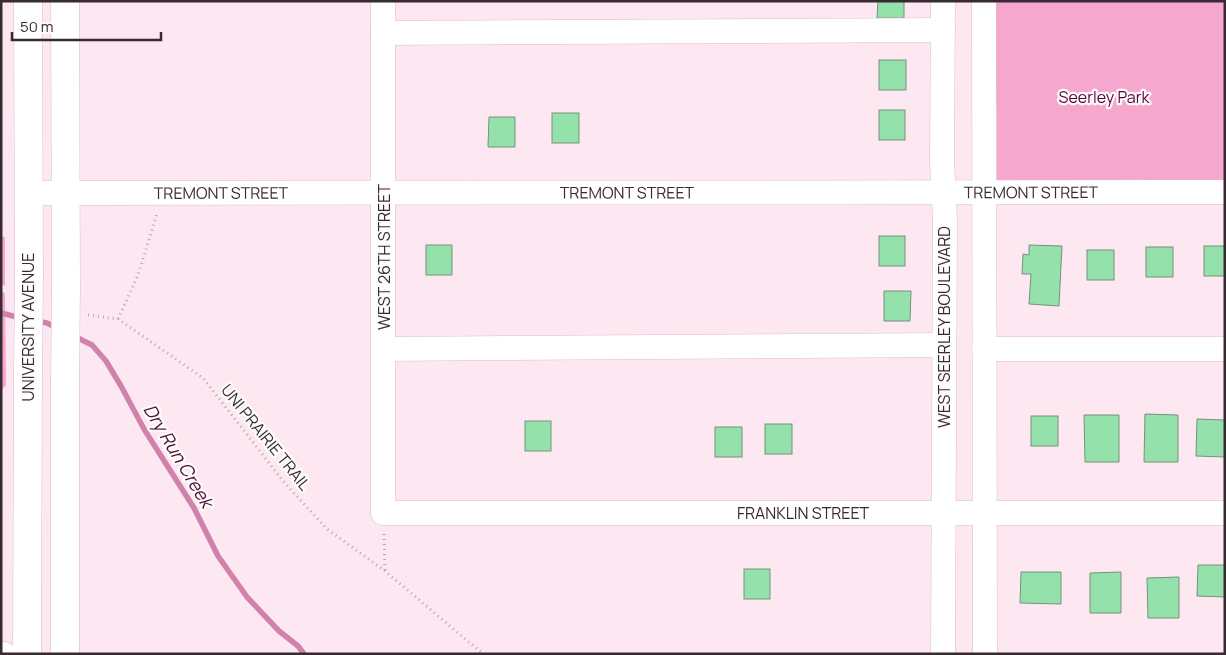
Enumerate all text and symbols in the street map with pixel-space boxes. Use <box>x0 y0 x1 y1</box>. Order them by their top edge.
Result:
scale bar <box>12 10 161 42</box>
text: 50 m <box>20 16 54 37</box>
park label: Seerley Park <box>1059 86 1150 108</box>
street label: TREMONT STREET <box>560 181 695 204</box>
street label: TREMONT STREET <box>964 181 1099 203</box>
street label: TREMONT STREET <box>154 182 289 204</box>
street label: WEST 26TH STREET <box>373 184 395 330</box>
street label: WEST SEERLEY BOULEVARD <box>933 226 955 428</box>
street label: UNIVERSITY AVENUE <box>17 253 39 401</box>
street label: UNI PRAIRIE TRAIL <box>216 379 316 495</box>
water label: Dry Run Creek <box>138 399 221 514</box>
street label: FRANKLIN STREET <box>737 502 870 524</box>

